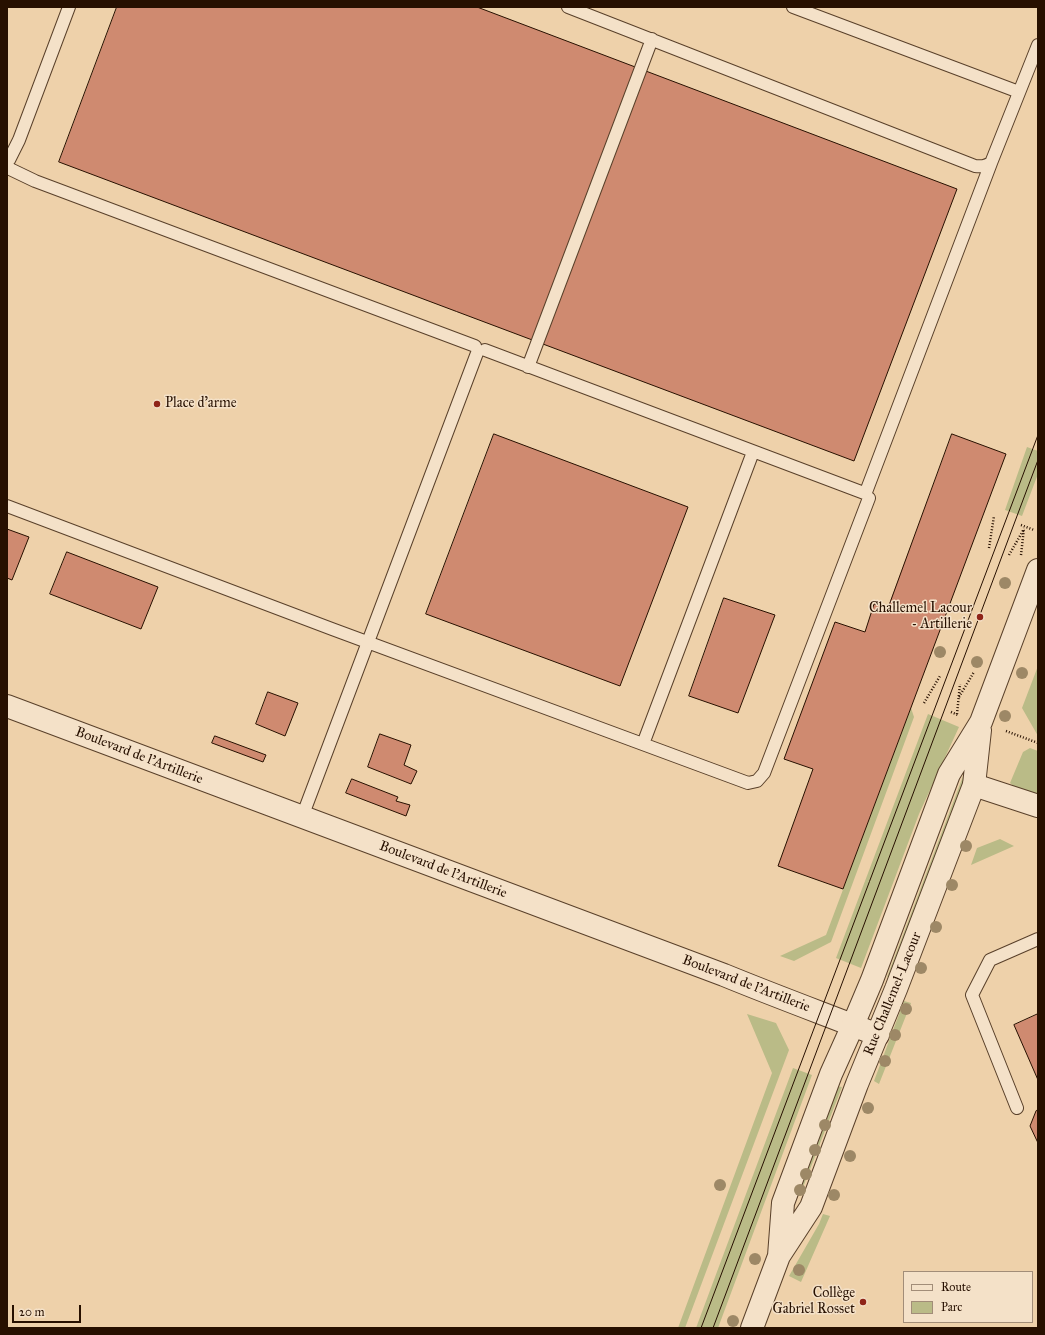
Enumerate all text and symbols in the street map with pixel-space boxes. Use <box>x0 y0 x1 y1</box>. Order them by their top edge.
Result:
place label: Place d'arme <box>165 396 237 412</box>
marker: Place d'arme <box>152 399 162 409</box>
place label: Challemel Lacour - Artillerie <box>869 601 972 634</box>
marker: Challemel Lacour - Artillerie <box>975 612 985 622</box>
street label: Boulevard de l'Artillerie <box>73 724 205 788</box>
street label: Boulevard de l'Artillerie <box>377 838 509 902</box>
street label: Rue Challemel-Lacour <box>861 930 925 1058</box>
street label: Boulevard de l'Artillerie <box>680 952 812 1016</box>
legend <box>903 1271 1033 1323</box>
text: Route <box>941 1280 971 1294</box>
place label: Collège Gabriel Rosset <box>773 1286 855 1318</box>
scale bar <box>14 1297 83 1323</box>
marker: Collège Gabriel Rosset <box>858 1297 868 1307</box>
text: Parc <box>941 1300 962 1314</box>
text: 20 m <box>19 1305 45 1319</box>

